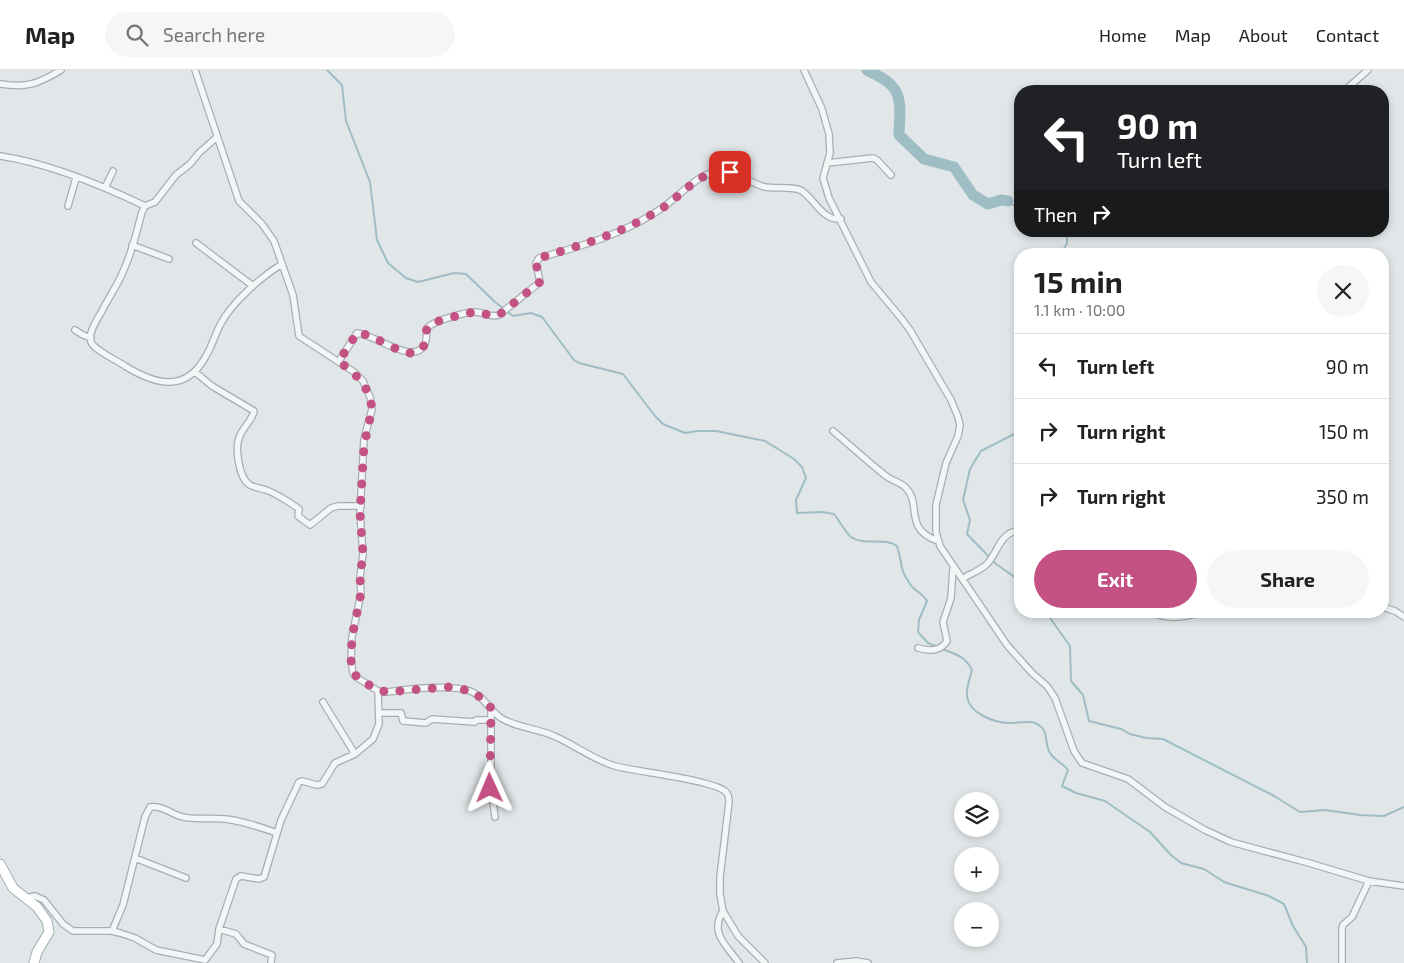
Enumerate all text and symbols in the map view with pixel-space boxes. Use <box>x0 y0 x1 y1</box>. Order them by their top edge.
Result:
search box <box>105 12 455 57</box>
text: Map <box>25 20 75 49</box>
icon: search <box>123 21 151 49</box>
text: Search here <box>163 23 265 46</box>
text: Home <box>1099 24 1147 46</box>
text: Map <box>1175 24 1211 46</box>
text: About <box>1239 24 1288 46</box>
text: Contact <box>1316 24 1379 46</box>
text: 90 m <box>1117 104 1198 146</box>
icon: left <box>1034 105 1099 170</box>
text: Turn left <box>1117 146 1202 172</box>
pin <box>709 151 751 193</box>
icon: arrive <box>716 158 744 186</box>
icon: right <box>1087 200 1115 228</box>
text: Then <box>1034 203 1077 226</box>
text: 15 min <box>1034 263 1123 299</box>
button: close <box>1317 265 1369 317</box>
text: 1.1 km · 10:00 <box>1034 300 1125 319</box>
icon: left <box>1034 352 1062 380</box>
text: Turn left <box>1077 355 1154 378</box>
text: 90 m <box>1326 355 1369 378</box>
icon: right <box>1034 417 1062 445</box>
text: Turn right <box>1077 420 1165 443</box>
text: 150 m <box>1319 420 1369 443</box>
icon: right <box>1034 482 1062 510</box>
text: Turn right <box>1077 485 1165 508</box>
text: 350 m <box>1316 485 1369 508</box>
button: Exit <box>1034 550 1197 608</box>
button: Share <box>1207 550 1369 608</box>
position arrow <box>463 761 515 813</box>
map controls <box>954 792 999 947</box>
button: layers <box>954 792 999 837</box>
button: + <box>954 847 999 892</box>
button: − <box>954 902 999 947</box>

